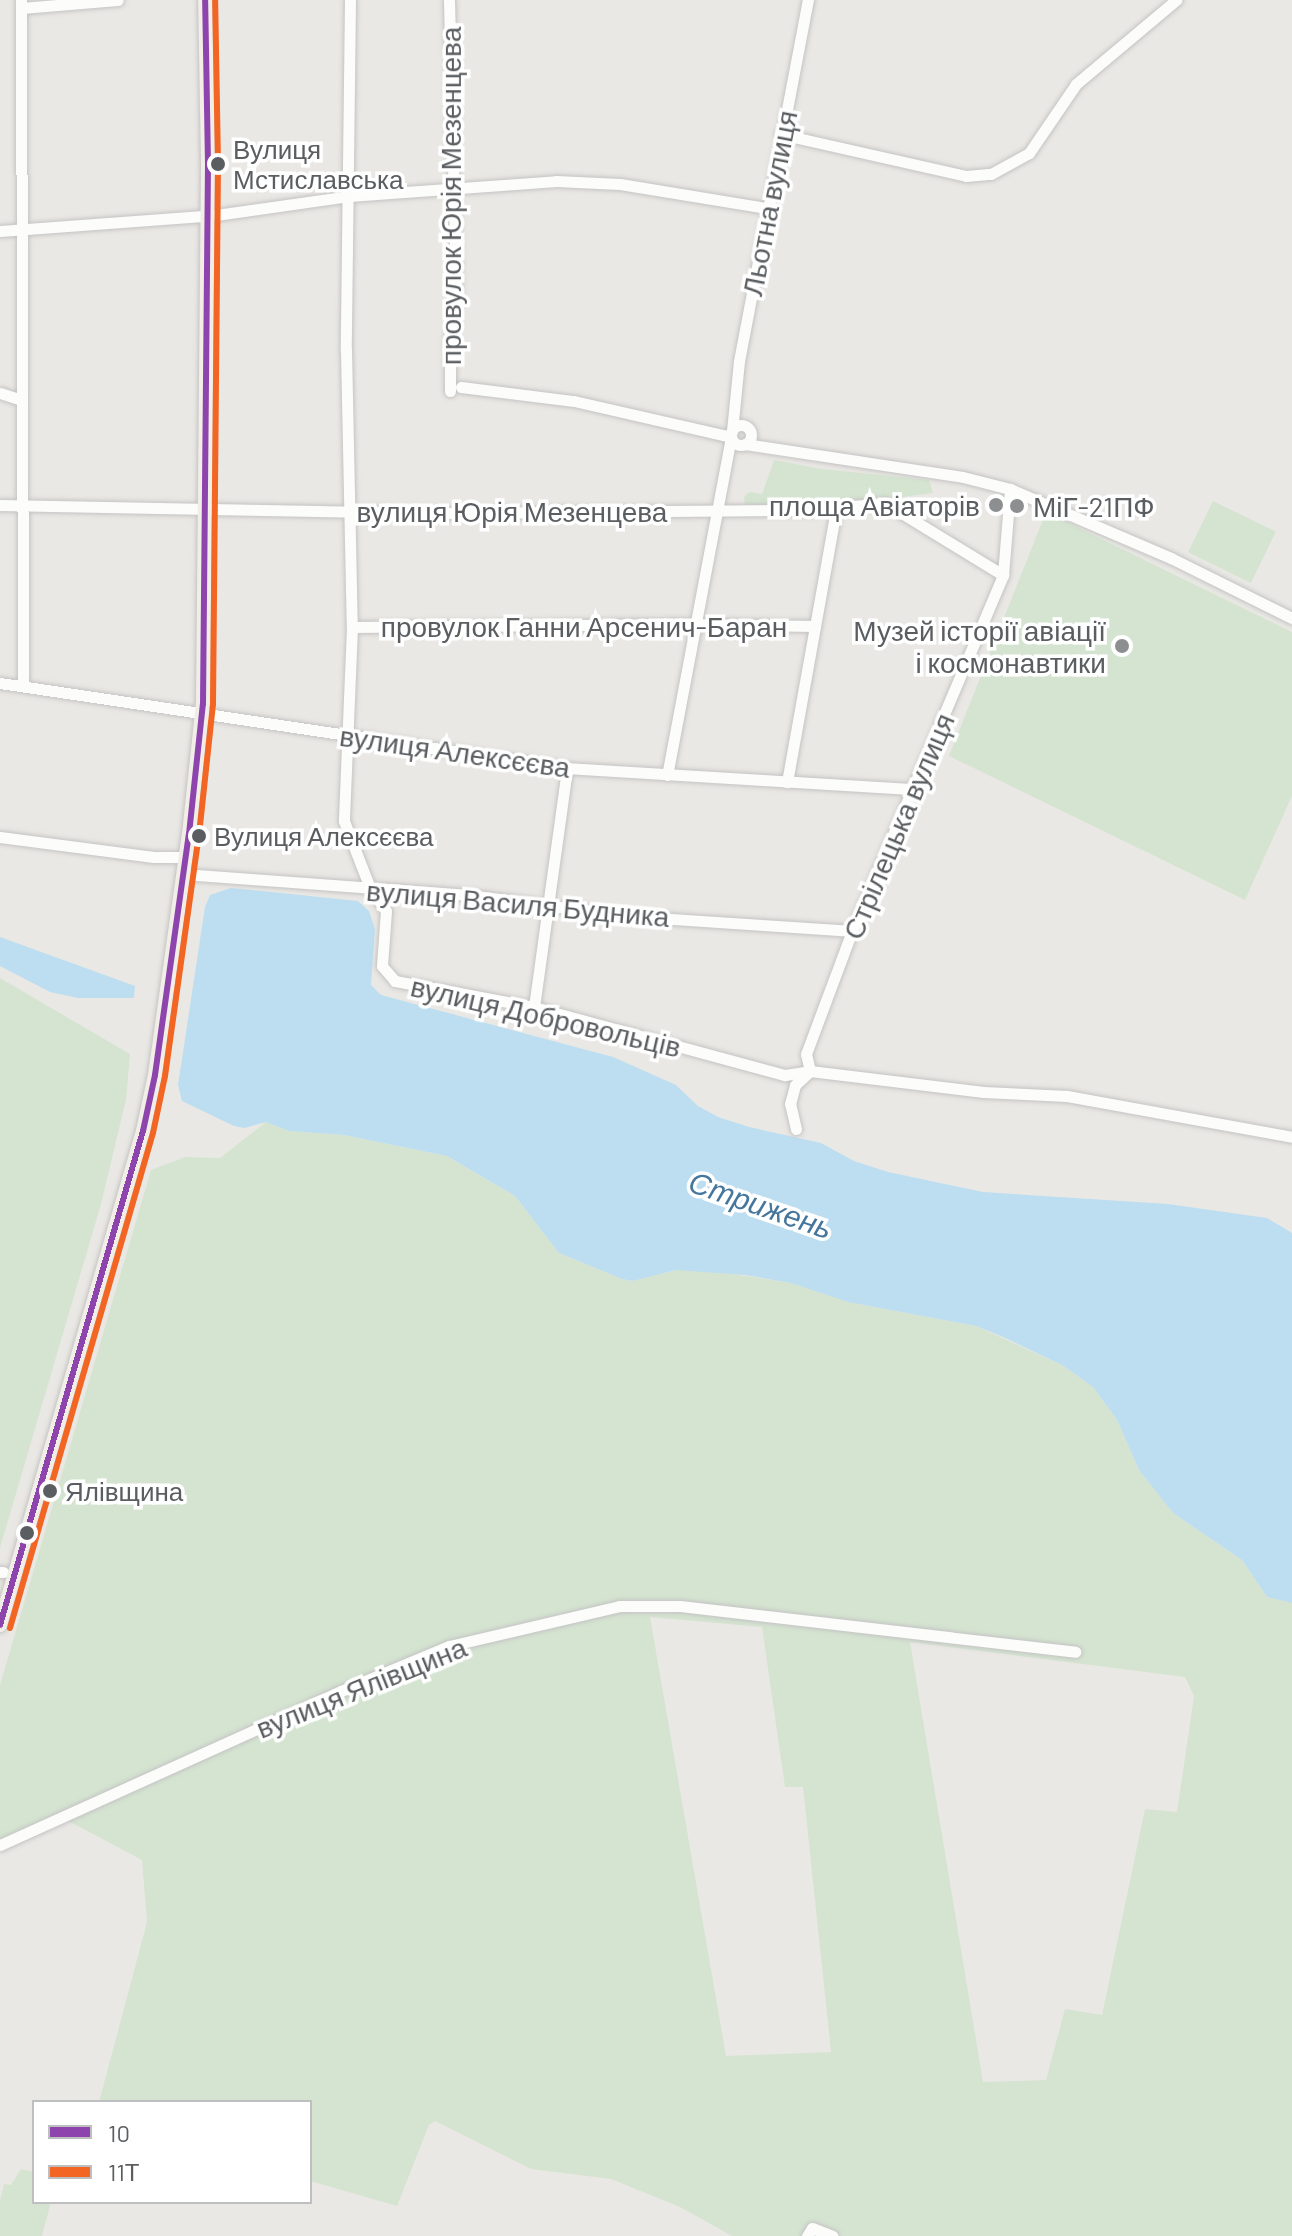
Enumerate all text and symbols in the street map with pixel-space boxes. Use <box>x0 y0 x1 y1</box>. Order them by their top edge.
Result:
street label: провулок Юрія Мезенцева <box>433 27 467 365</box>
street label: Льотна вулиця <box>735 107 803 299</box>
place label: Вулиця Мстиславська <box>233 133 403 194</box>
marker: Вулиця Мстиславська <box>210 156 226 172</box>
place label: площа Авіаторів <box>769 488 980 522</box>
place label: МіГ-21ПФ <box>1033 489 1155 523</box>
street label: вулиця Юрія Мезенцева <box>357 494 667 528</box>
marker: площа Авіаторів <box>987 496 1005 514</box>
marker: МіГ-21ПФ <box>1008 497 1026 515</box>
street label: провулок Ганни Арсенич-Баран <box>381 609 787 643</box>
place label: Музей історії авіації і космонавтики <box>853 613 1106 679</box>
marker: Музей історії авіації і космонавтики <box>1113 637 1131 655</box>
street label: Стрілецька вулиця <box>835 708 961 944</box>
street label: вулиця Алексєєва <box>338 718 572 784</box>
place label: Вулиця Алексєєва <box>214 820 433 852</box>
marker: Вулиця Алексєєва <box>191 828 207 844</box>
street label: вулиця Василя Будника <box>365 873 671 933</box>
street label: вулиця Добровольців <box>408 969 684 1063</box>
water label: Стрижень <box>685 1163 837 1245</box>
place label: Ялівщина <box>65 1475 183 1507</box>
marker: Ялівщина <box>42 1483 58 1499</box>
unlabelled marker <box>19 1525 35 1541</box>
street label: вулиця Ялівщина <box>251 1630 471 1744</box>
legend <box>32 2100 312 2204</box>
text: 10 <box>108 2118 130 2147</box>
text: 11Т <box>108 2157 140 2186</box>

